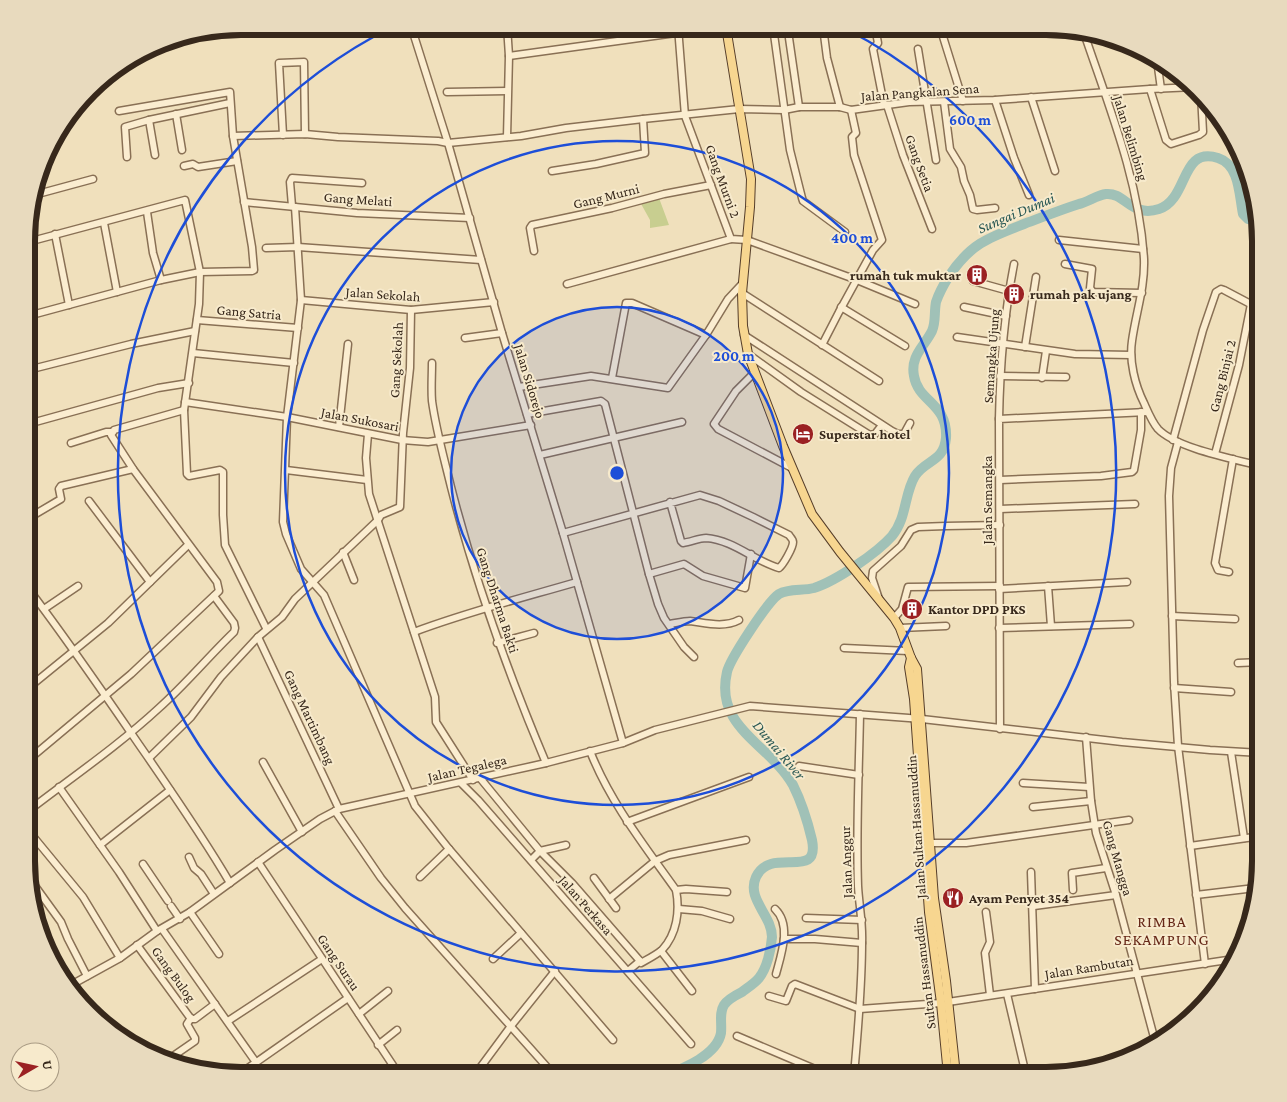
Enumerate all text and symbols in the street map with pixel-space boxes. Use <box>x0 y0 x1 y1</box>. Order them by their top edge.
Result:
street label: Jalan Pangkalan Sena <box>858 80 980 104</box>
street label: Jalan Belimbing <box>1110 91 1152 183</box>
text: 600 m <box>949 112 991 128</box>
street label: Gang Setia <box>902 132 938 194</box>
street label: Gang Murni 2 <box>702 142 744 220</box>
street label: Gang Murni <box>571 180 641 212</box>
street label: Gang Melati <box>323 189 393 209</box>
water label: Sungai Dumai <box>975 189 1058 237</box>
text: 400 m <box>831 230 873 246</box>
building icon: rumah tuk muktar <box>965 263 989 287</box>
place label: rumah tuk muktar <box>850 267 961 283</box>
building icon: rumah pak ujang <box>1002 282 1026 306</box>
street label: Jalan Sekolah <box>343 283 421 305</box>
place label: rumah pak ujang <box>1030 286 1132 303</box>
street label: Gang Satria <box>216 301 283 323</box>
street label: Semangka Ujung <box>980 308 1003 404</box>
street label: Gang Sekolah <box>386 321 406 398</box>
street label: Gang Binjai 2 <box>1205 338 1240 414</box>
street label: Jalan Sidorejo <box>510 340 549 420</box>
text: 200 m <box>713 348 755 364</box>
street label: Jalan Sukosari <box>318 403 401 434</box>
hotel icon: Superstar hotel <box>791 422 815 446</box>
place label: Superstar hotel <box>819 426 910 442</box>
street label: Jalan Semangka <box>979 455 995 546</box>
centre of rings <box>608 464 626 482</box>
street label: Gang Dharma Bakti <box>473 545 523 655</box>
building icon: Kantor DPD PKS <box>900 597 924 621</box>
place label: Kantor DPD PKS <box>928 601 1026 617</box>
street label: Gang Martimbang <box>281 667 339 767</box>
water label: Dumai River <box>750 717 809 783</box>
street label: Jalan Tegalega <box>424 751 508 785</box>
street label: Jalan Sultan Hassanuddin <box>903 754 929 901</box>
street label: Gang Mangga <box>1100 818 1137 898</box>
street label: Jalan Anggur <box>837 826 855 900</box>
street label: Jalan Perkasa <box>554 870 617 938</box>
restaurant icon: Ayam Penyet 354 <box>941 886 965 910</box>
place label: Ayam Penyet 354 <box>968 890 1069 906</box>
district label: RIMBA SEKAMPUNG <box>1114 913 1210 948</box>
street label: Sultan Hassanuddin <box>909 916 939 1030</box>
street label: Gang Surau <box>314 931 364 994</box>
street label: Gang Bulog <box>149 943 200 1005</box>
street label: Jalan Rambutan <box>1042 952 1135 982</box>
north arrow <box>10 1042 60 1092</box>
text: U <box>39 1059 57 1071</box>

